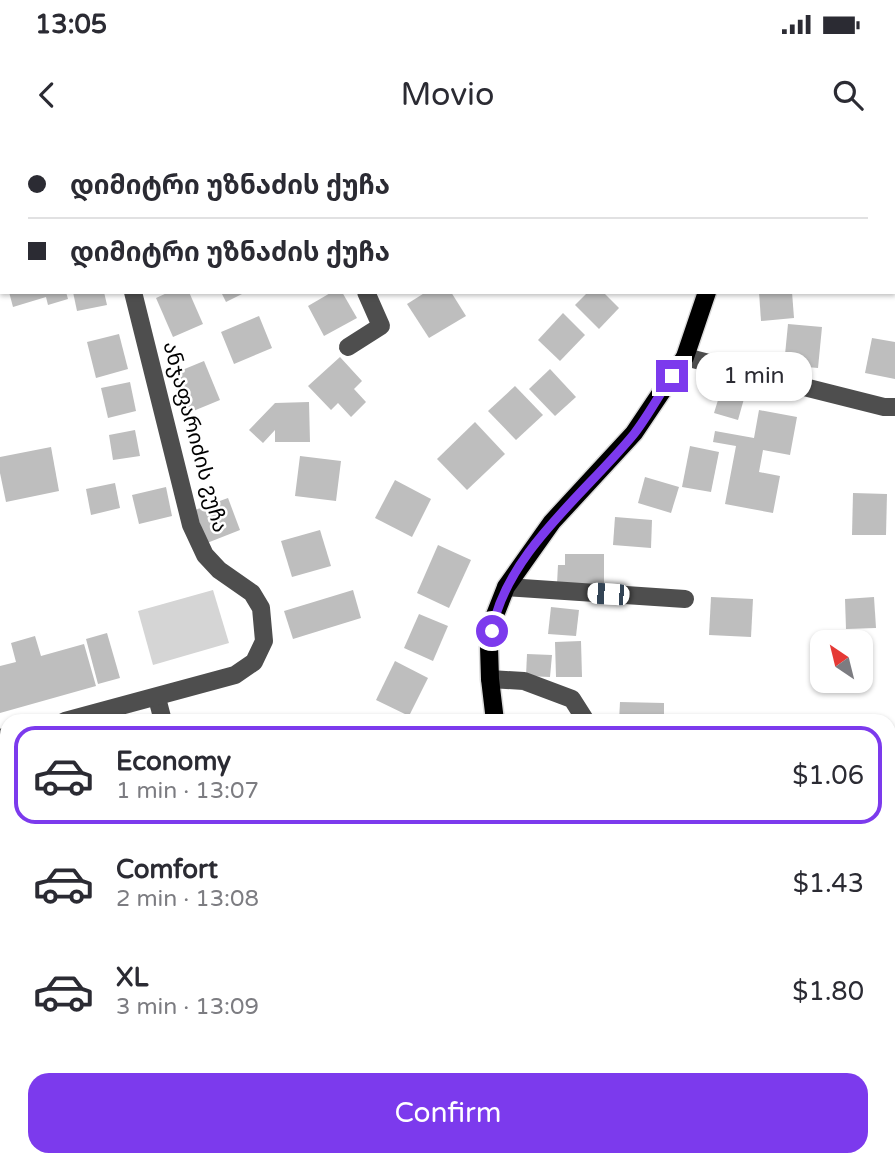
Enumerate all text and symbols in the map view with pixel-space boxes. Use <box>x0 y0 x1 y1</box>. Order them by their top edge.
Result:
text: 13:05 <box>35 9 107 40</box>
icon: back <box>28 76 66 114</box>
text: Movio <box>400 76 495 114</box>
icon: search <box>829 76 867 114</box>
text: დიმიტრი უზნაძის ქუჩა <box>70 170 390 201</box>
text: დიმიტრი უზნაძის ქუჩა <box>70 237 390 268</box>
street label: ანჯაფარიძის ჷუჩა <box>157 339 233 535</box>
callout: 1 min <box>696 352 812 400</box>
route end <box>656 360 688 392</box>
text: 1 min <box>723 362 785 390</box>
car <box>587 582 630 606</box>
route start <box>476 615 508 647</box>
north arrow <box>810 630 873 693</box>
map controls <box>810 630 873 693</box>
icon: car <box>32 744 95 807</box>
text: Economy <box>116 746 231 777</box>
text: $1.06 <box>792 760 864 791</box>
text: 1 min · 13:07 <box>116 777 259 805</box>
icon: car <box>32 852 95 915</box>
text: Comfort <box>116 854 218 885</box>
text: $1.43 <box>793 868 864 899</box>
text: 2 min · 13:08 <box>116 885 259 913</box>
icon: car <box>32 960 95 1023</box>
text: XL <box>116 962 148 993</box>
text: $1.80 <box>792 976 864 1007</box>
text: 3 min · 13:09 <box>116 993 259 1021</box>
button: Confirm <box>28 1073 868 1153</box>

